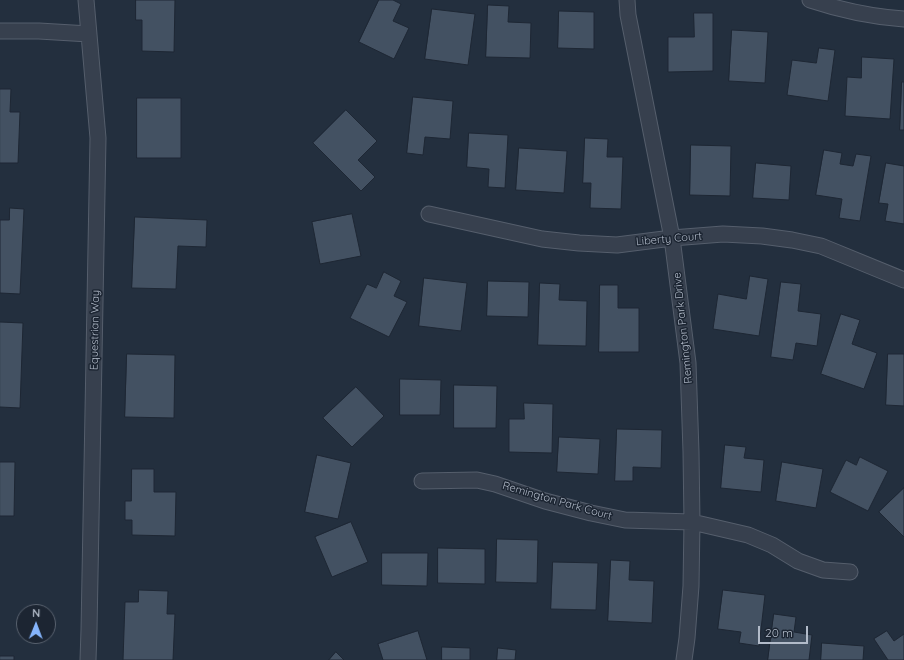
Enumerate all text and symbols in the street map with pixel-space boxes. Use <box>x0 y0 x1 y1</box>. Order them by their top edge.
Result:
street label: Liberty Court <box>635 230 703 248</box>
street label: Remington Park Drive <box>671 272 695 384</box>
street label: Equestrian Way <box>88 290 102 370</box>
street label: Remington Park Court <box>501 479 613 523</box>
north arrow <box>16 604 56 644</box>
text: N <box>32 606 40 620</box>
scale bar <box>760 618 810 644</box>
text: 20 m <box>765 625 793 640</box>

